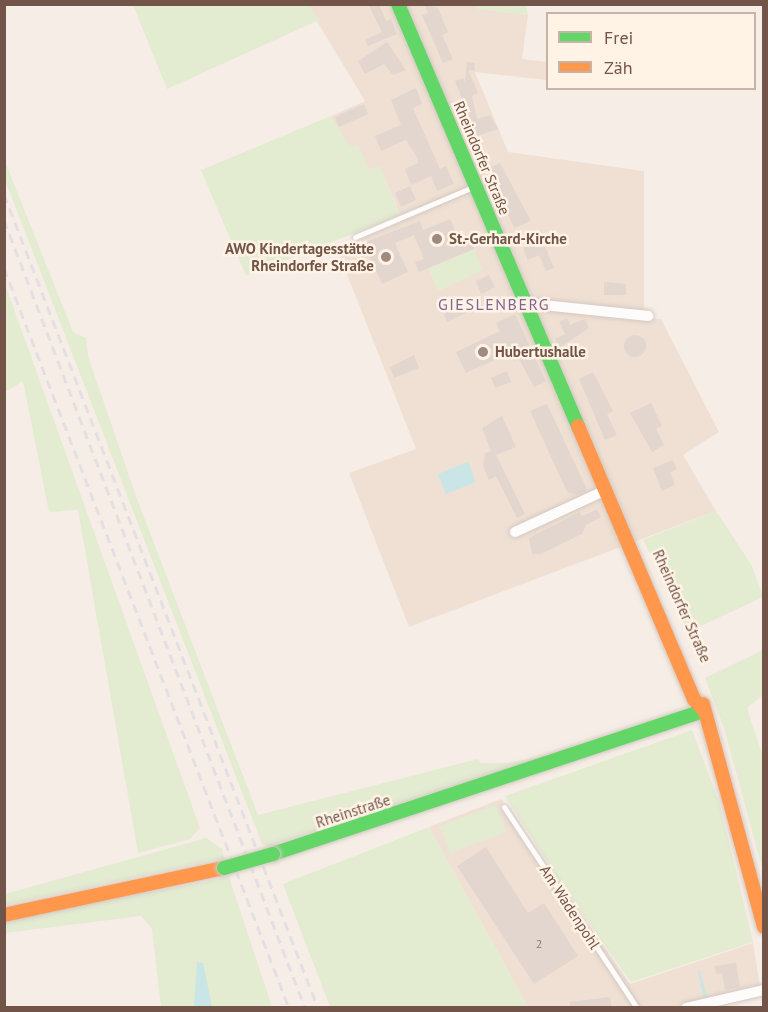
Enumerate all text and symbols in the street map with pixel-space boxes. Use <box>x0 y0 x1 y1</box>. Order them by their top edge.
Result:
legend <box>546 12 756 90</box>
text: Frei <box>604 26 633 49</box>
text: Zäh <box>604 56 633 79</box>
street label: Rheindorfer Straße <box>450 99 514 217</box>
place label: St.-Gerhard-Kirche <box>449 230 567 248</box>
marker: St.-Gerhard-Kirche <box>430 232 444 246</box>
place label: AWO Kindertagesstätte Rheindorfer Straße <box>225 239 374 274</box>
marker: AWO Kindertagesstätte Rheindorfer Straße <box>379 250 393 264</box>
district label: GIESLENBERG <box>438 294 550 314</box>
place label: Hubertushalle <box>495 343 586 361</box>
marker: Hubertushalle <box>476 345 490 359</box>
street label: Rheindorfer Straße <box>649 547 715 665</box>
street label: Rheinstraße <box>313 790 393 832</box>
street label: Am Wadenpohl <box>536 861 604 953</box>
house number: 2 <box>536 937 542 951</box>

